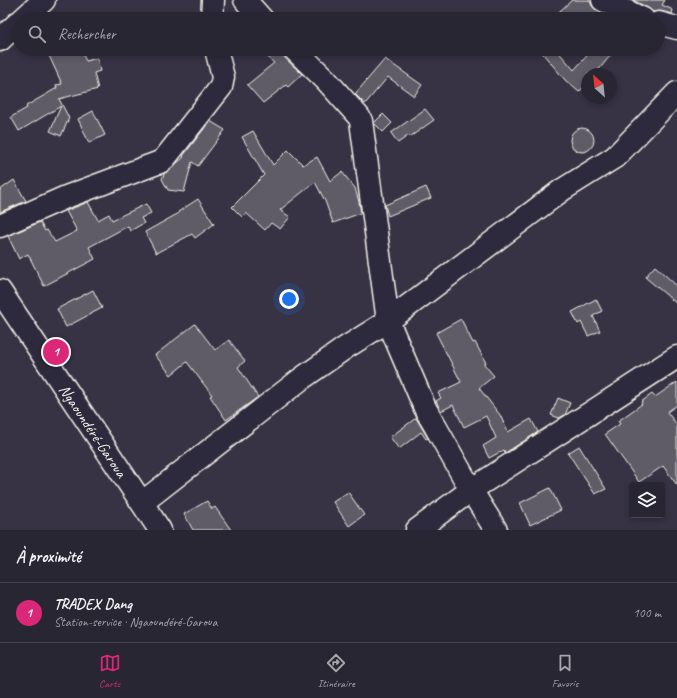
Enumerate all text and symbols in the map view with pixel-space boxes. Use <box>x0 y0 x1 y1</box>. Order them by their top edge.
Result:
search box <box>12 12 665 56</box>
icon: search <box>26 23 48 45</box>
text: Rechercher <box>58 25 116 44</box>
north arrow <box>581 68 617 104</box>
your location <box>279 289 299 309</box>
pin: 1 <box>43 337 69 367</box>
street label: Ngaoundéré-Garoua <box>54 381 132 482</box>
map controls <box>629 482 665 518</box>
button: layers <box>629 482 665 518</box>
text: À proximité <box>16 546 81 567</box>
text: TRADEX Dang <box>54 595 132 614</box>
text: 1 <box>26 605 32 621</box>
text: 100 m <box>633 605 661 621</box>
text: Station-service · Ngaoundéré-Garoua <box>54 614 217 630</box>
tab: Carte <box>99 652 121 690</box>
tab: Itinéraire <box>318 652 355 690</box>
tab: Favoris <box>552 652 578 690</box>

